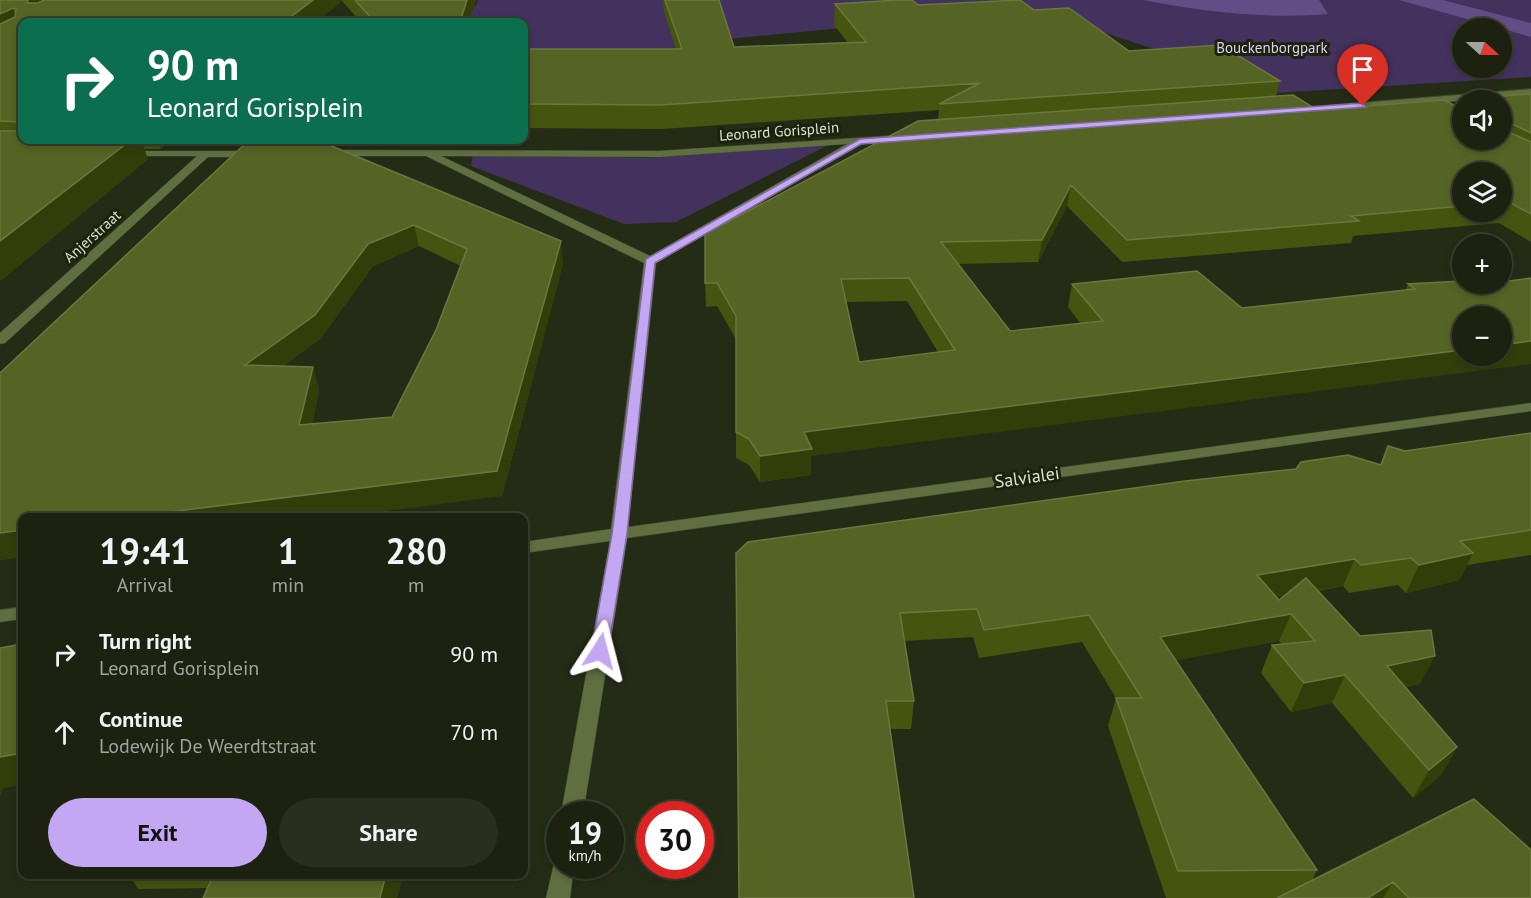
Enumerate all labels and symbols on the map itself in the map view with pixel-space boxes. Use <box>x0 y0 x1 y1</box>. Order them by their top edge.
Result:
north arrow <box>1452 18 1512 78</box>
park label: Bouckenborgpark <box>1216 38 1329 57</box>
pin <box>1337 44 1388 106</box>
street label: Leonard Gorisplein <box>718 117 840 145</box>
street label: Anjerstraat <box>60 205 124 267</box>
street label: Salvialei <box>993 461 1061 493</box>
position arrow <box>568 619 632 683</box>
speed limit sign: 30 <box>636 801 714 879</box>

